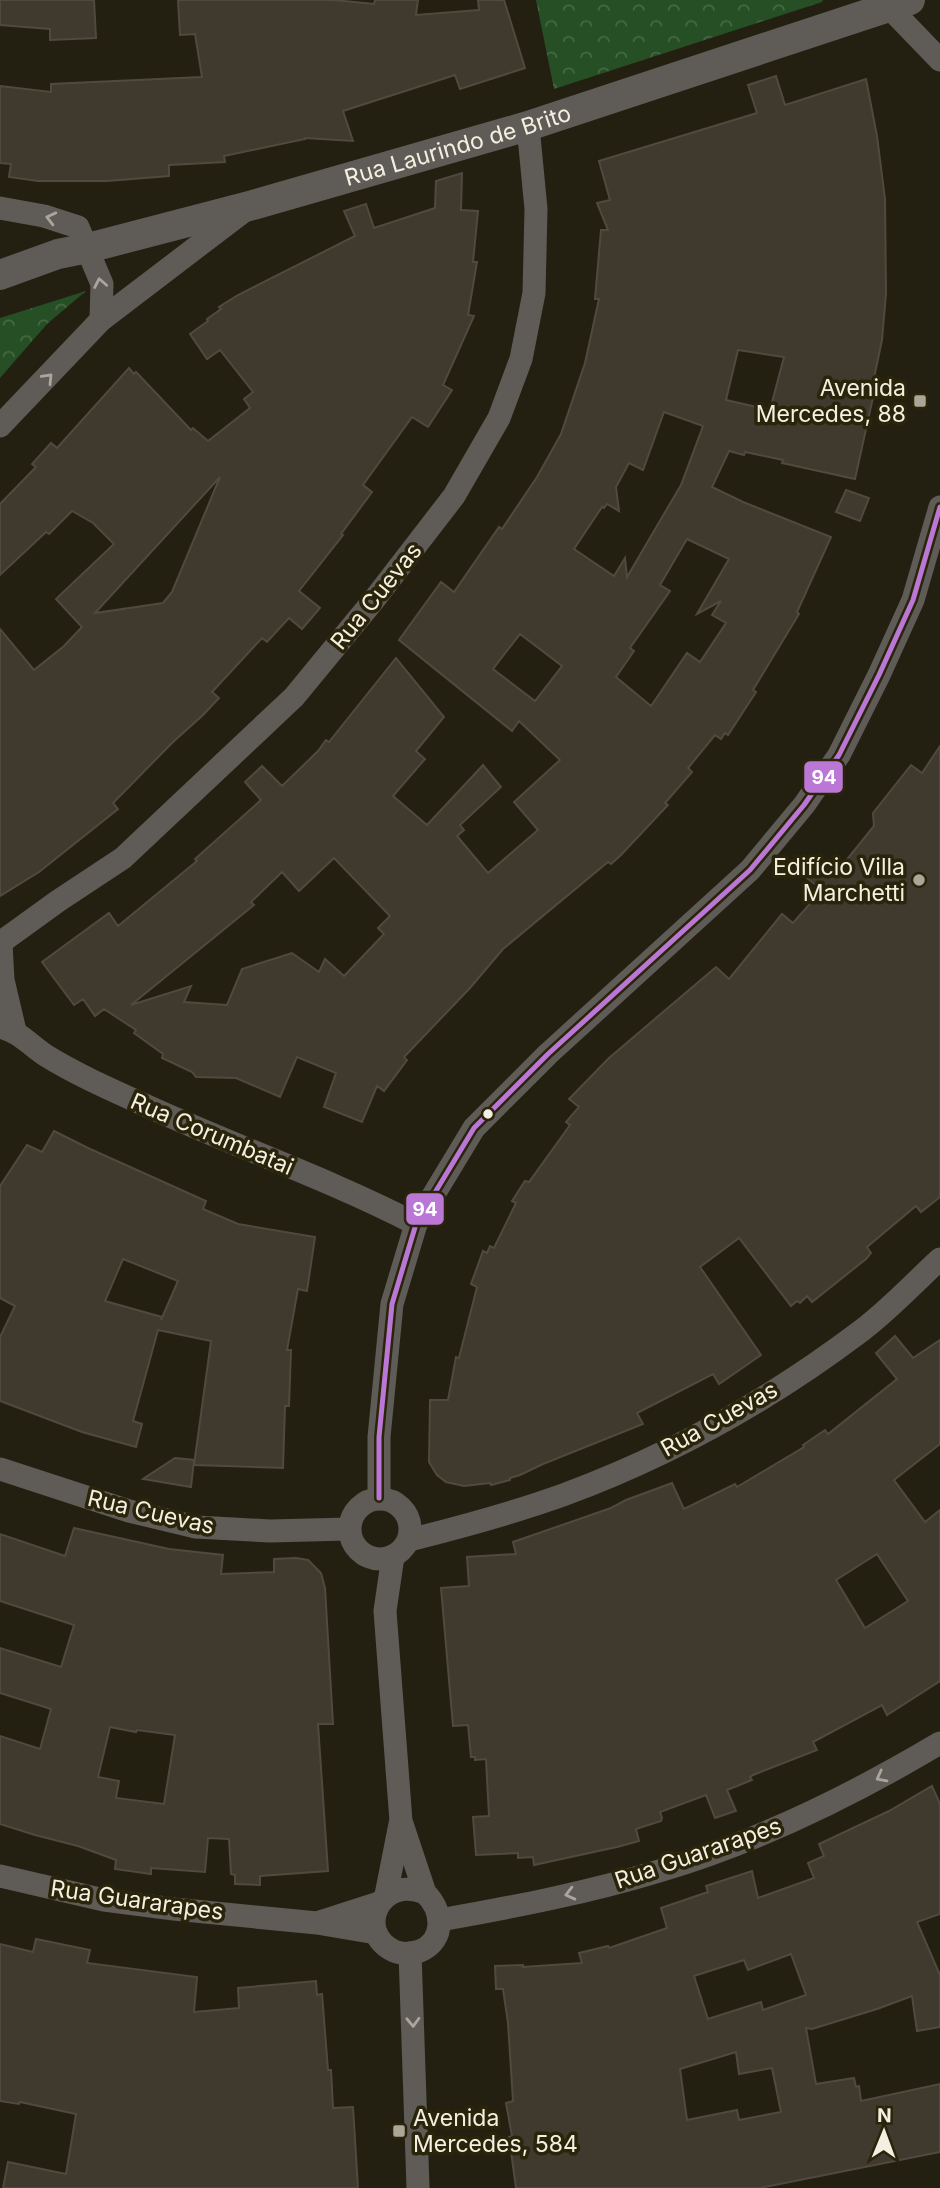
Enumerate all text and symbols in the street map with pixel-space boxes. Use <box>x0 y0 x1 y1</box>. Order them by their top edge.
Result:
street label: Rua Laurindo de Brito <box>341 99 575 192</box>
one-way arrow <box>45 212 57 226</box>
one-way arrow <box>93 278 108 290</box>
one-way arrow <box>39 373 52 386</box>
place label: Avenida Mercedes, 88 <box>756 374 906 428</box>
marker: Avenida Mercedes, 88 <box>912 393 928 409</box>
street label: Rua Cuevas <box>325 537 427 655</box>
line badge: 94 <box>803 760 844 794</box>
text: 94 <box>811 766 837 789</box>
place label: Edifício Villa Marchetti <box>773 853 905 907</box>
marker: Edifício Villa Marchetti <box>911 872 927 888</box>
street label: Rua Corumbatai <box>126 1087 298 1181</box>
unlabelled marker <box>481 1107 495 1121</box>
line badge: 94 <box>405 1192 445 1226</box>
text: 94 <box>412 1198 438 1221</box>
street label: Rua Cuevas <box>656 1375 782 1463</box>
street label: Rua Cuevas <box>85 1484 217 1540</box>
one-way arrow <box>876 1769 888 1782</box>
street label: Rua Guararapes <box>611 1811 785 1895</box>
street label: Rua Guararapes <box>49 1874 225 1926</box>
one-way arrow <box>564 1886 576 1900</box>
one-way arrow <box>405 2016 420 2027</box>
north arrow <box>849 2097 919 2167</box>
place label: Avenida Mercedes, 584 <box>413 2104 578 2158</box>
text: N <box>877 2104 892 2127</box>
marker: Avenida Mercedes, 584 <box>391 2123 407 2139</box>

